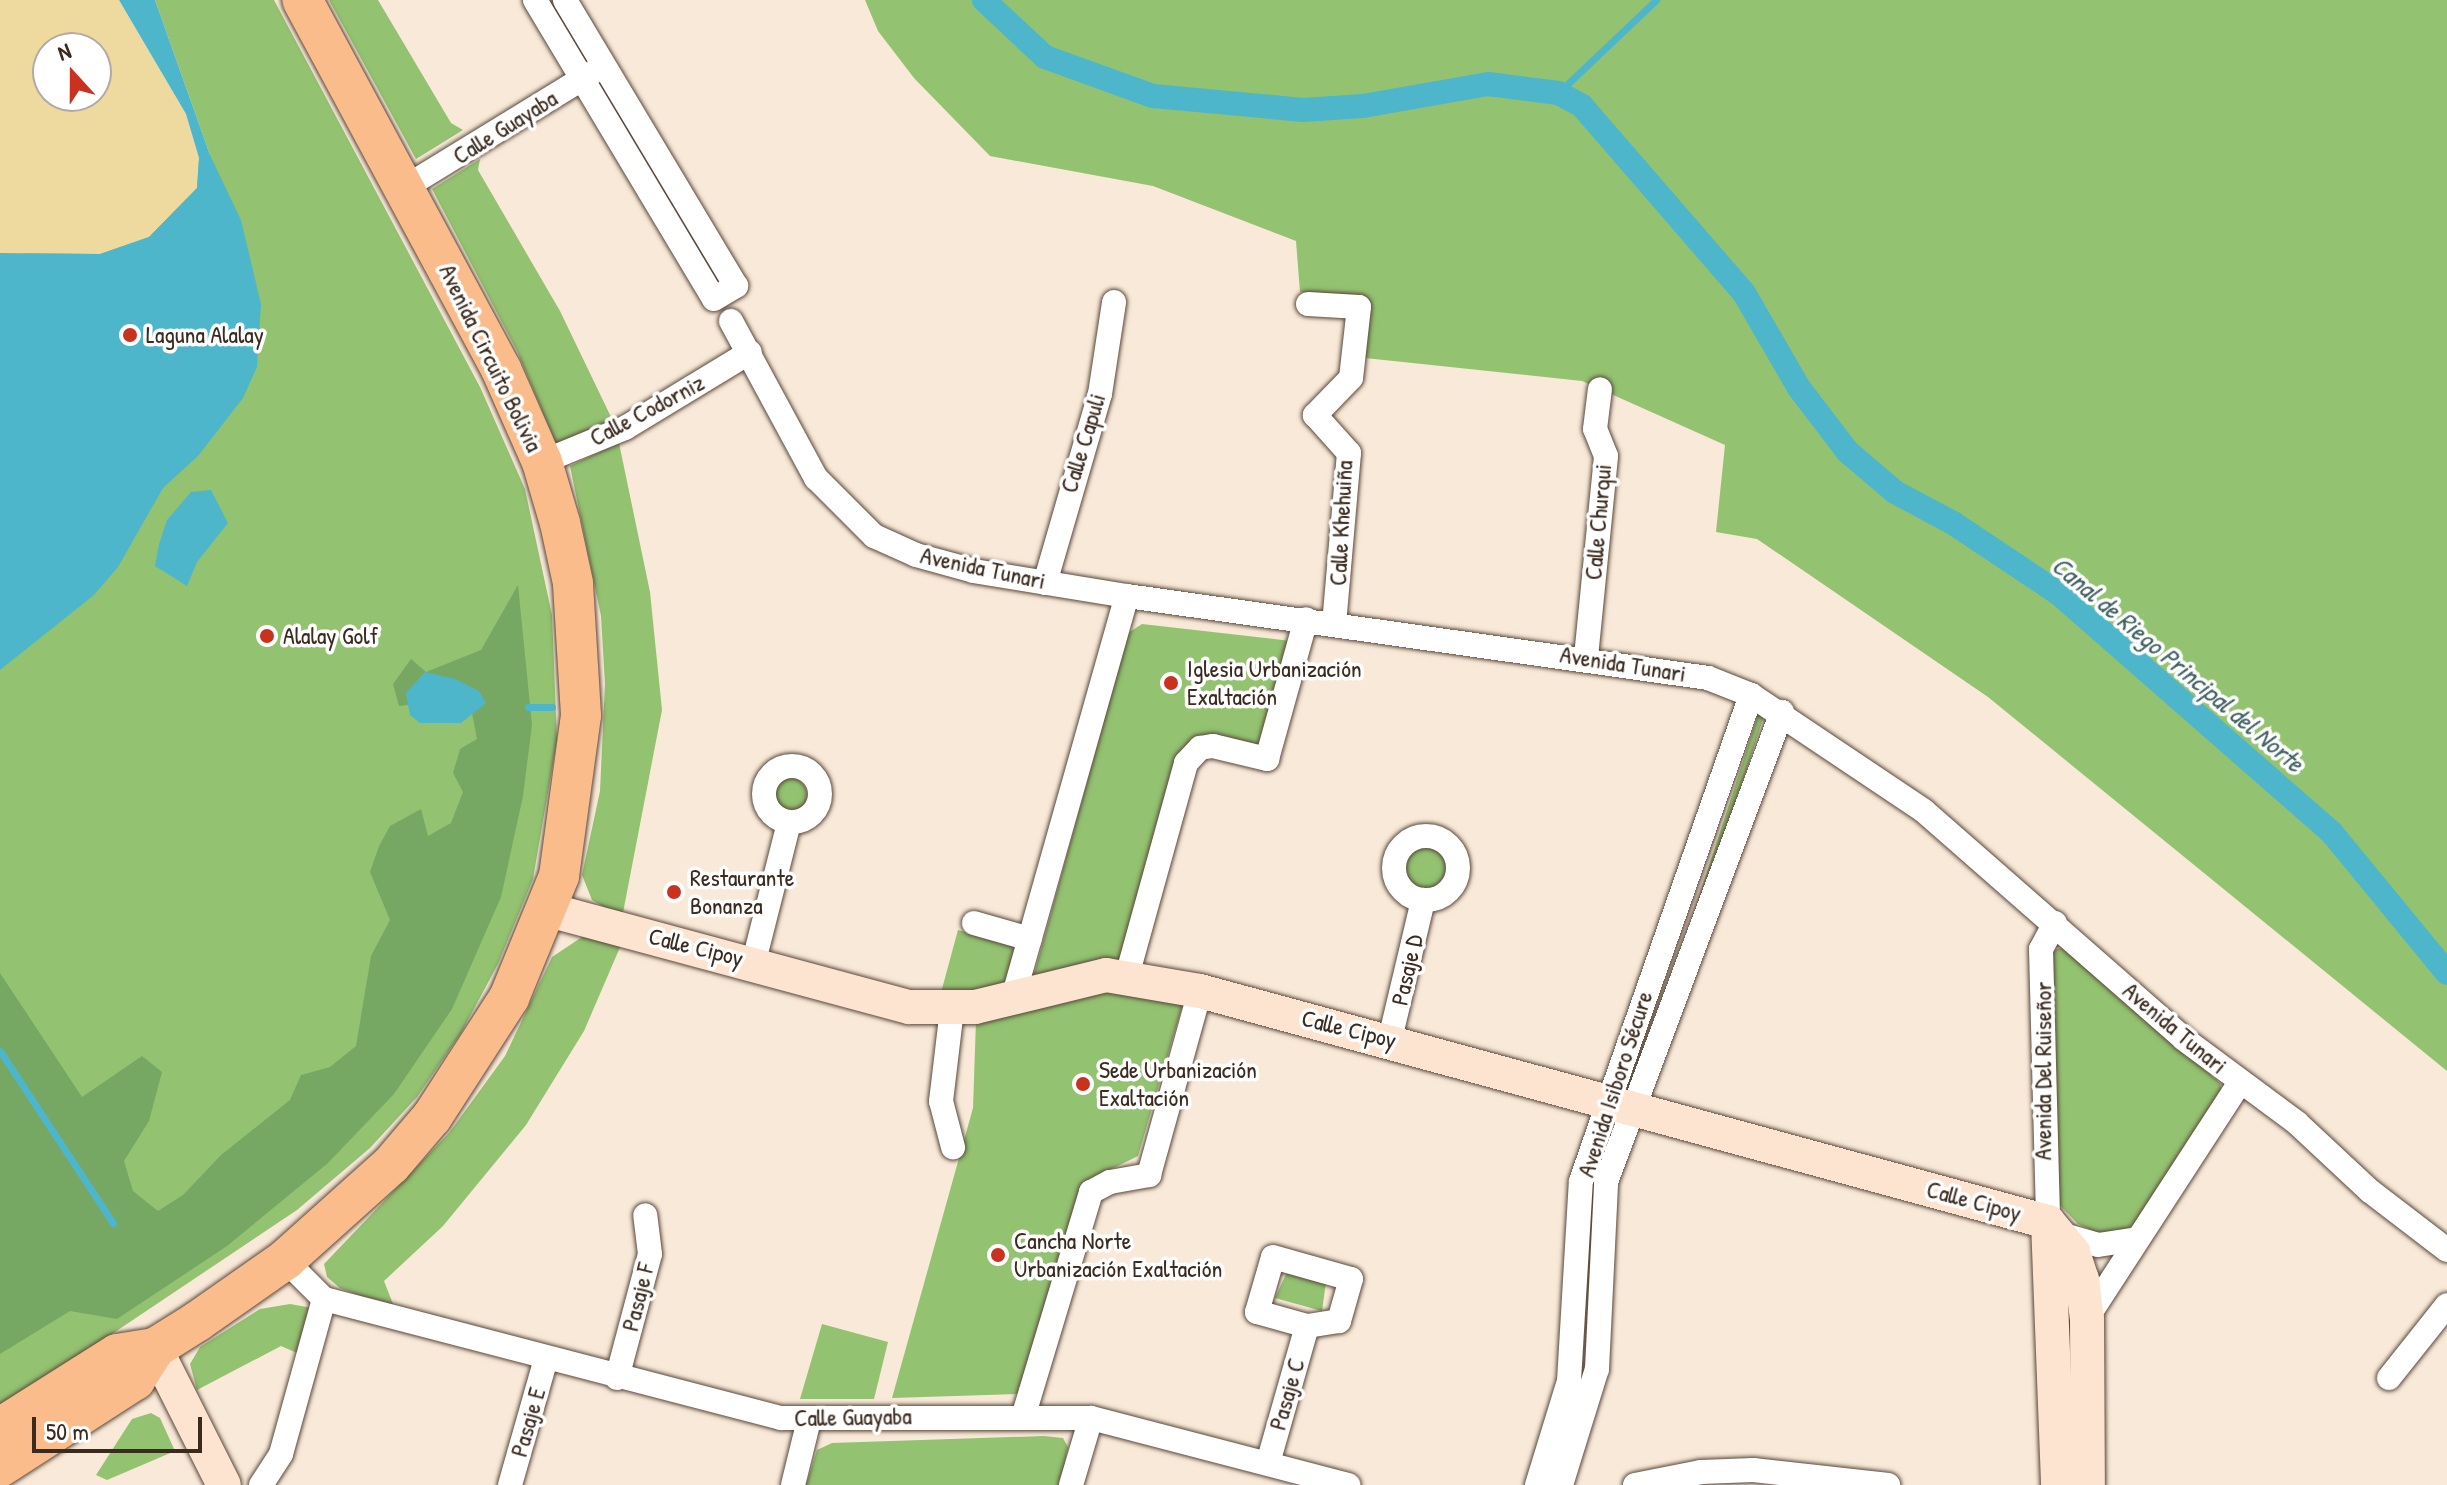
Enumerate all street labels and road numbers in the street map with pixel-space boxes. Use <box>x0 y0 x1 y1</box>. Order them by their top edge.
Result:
street label: Calle Guayaba <box>448 84 562 170</box>
street label: Avenida Circuito Bolivia <box>433 260 549 456</box>
street label: Calle Codorniz <box>585 368 709 452</box>
street label: Calle Capuli <box>1054 390 1112 496</box>
street label: Calle Khehuiña <box>1323 460 1359 586</box>
street label: Calle Churqui <box>1579 463 1617 581</box>
street label: Avenida Tunari <box>918 541 1048 595</box>
street label: Avenida Tunari <box>1558 640 1688 688</box>
street label: Calle Cipoy <box>646 921 746 973</box>
street label: Pasaje D <box>1385 932 1429 1008</box>
street label: Avenida Tunari <box>2117 976 2233 1080</box>
street label: Avenida Del Ruiseñor <box>2029 982 2057 1160</box>
street label: Avenida Isiboro Sécure <box>1571 987 1659 1181</box>
street label: Calle Cipoy <box>1299 1003 1399 1055</box>
street label: Calle Cipoy <box>1924 1175 2024 1227</box>
street label: Pasaje F <box>616 1260 660 1334</box>
street label: Pasaje C <box>1263 1355 1311 1433</box>
street label: Pasaje E <box>504 1384 552 1460</box>
street label: Calle Guayaba <box>794 1402 912 1432</box>

